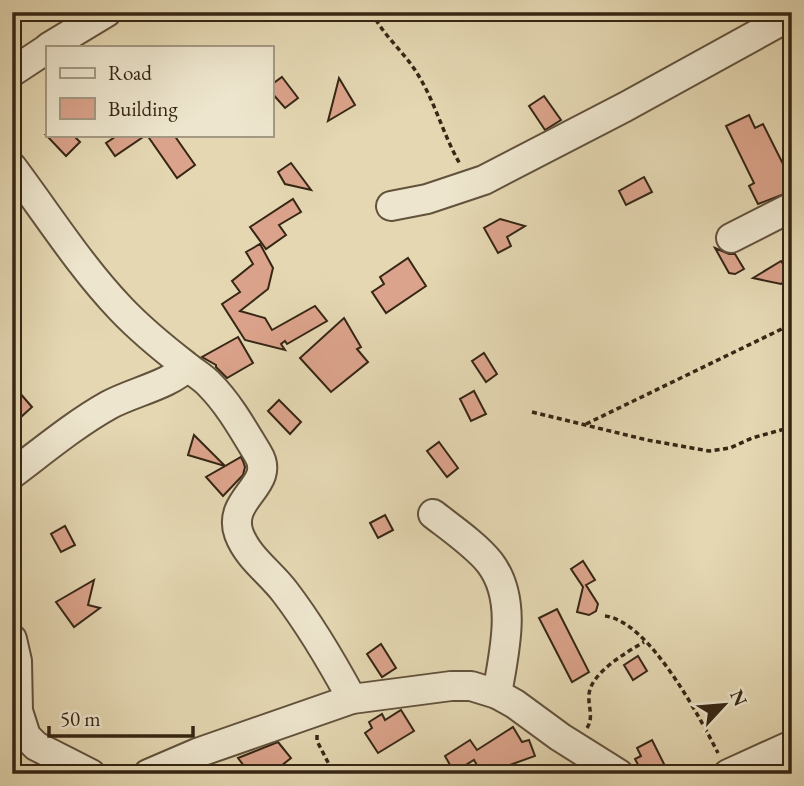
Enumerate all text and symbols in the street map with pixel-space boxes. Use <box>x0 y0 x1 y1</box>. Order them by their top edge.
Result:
legend <box>46 46 273 136</box>
text: Road <box>108 59 152 86</box>
text: Building <box>108 95 178 122</box>
north arrow <box>688 670 758 740</box>
text: N <box>724 685 754 711</box>
scale bar <box>49 695 192 739</box>
text: 50 m <box>60 705 101 732</box>

